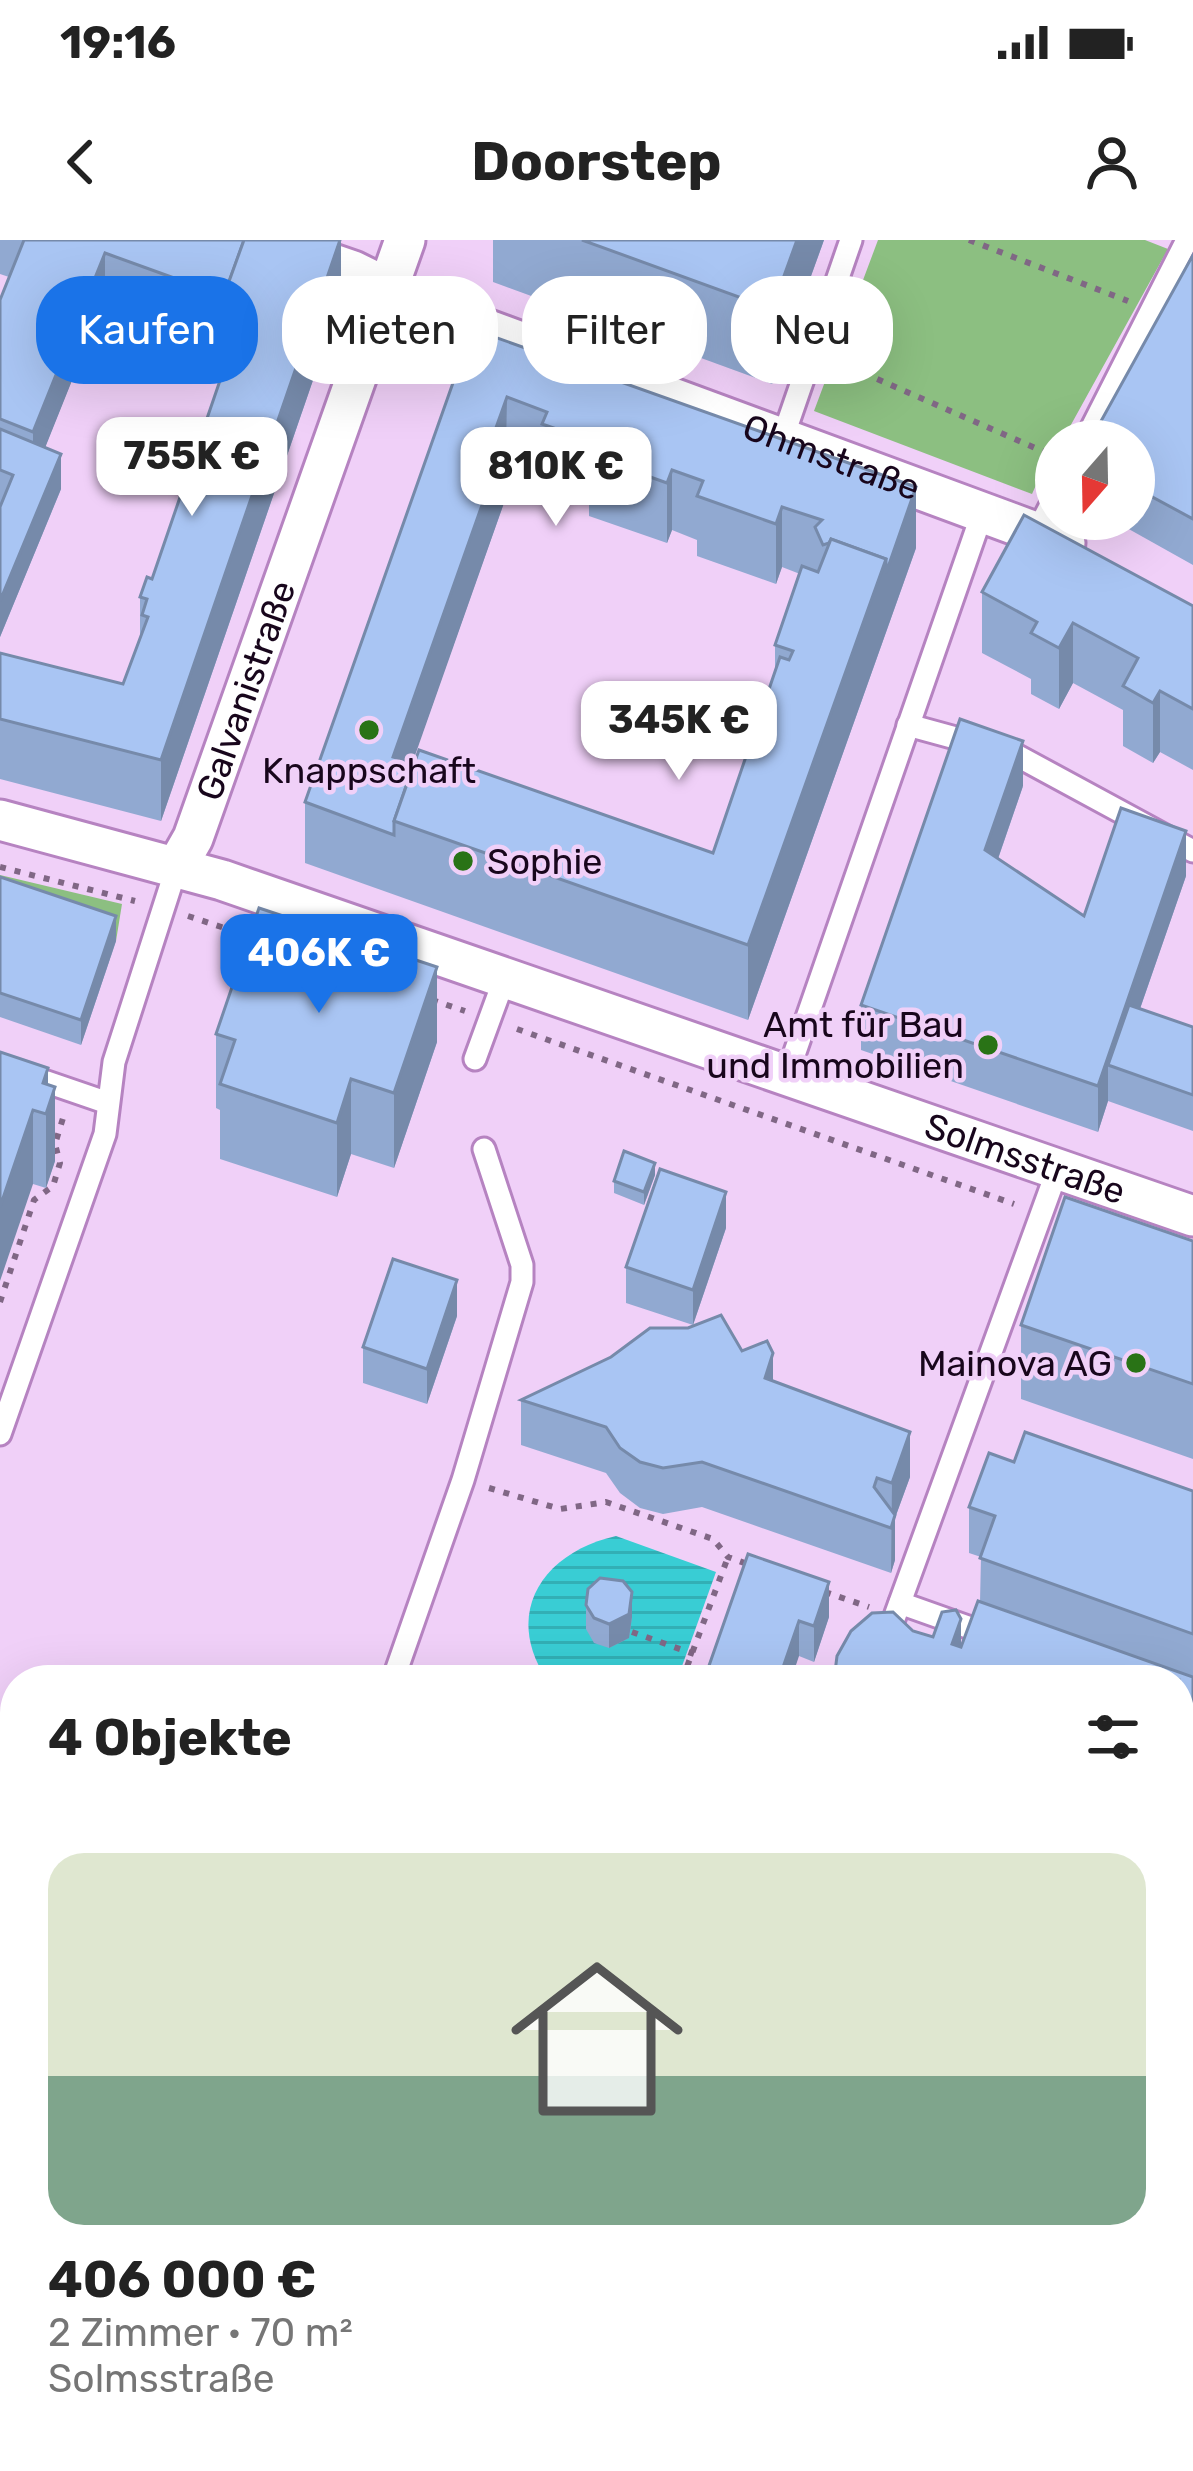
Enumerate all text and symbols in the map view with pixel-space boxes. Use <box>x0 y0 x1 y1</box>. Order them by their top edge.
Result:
text: 19:16 <box>60 16 176 69</box>
icon: back <box>48 129 114 195</box>
icon: person <box>1079 129 1145 195</box>
text: Doorstep <box>471 130 722 194</box>
chip: Kaufen <box>36 276 258 384</box>
chip: Mieten <box>282 276 498 384</box>
chip: Filter <box>522 276 707 384</box>
chip: Neu <box>731 276 893 384</box>
street label: Ohmstraße <box>737 405 926 510</box>
pin: 755K € <box>94 417 290 519</box>
north arrow <box>1035 420 1155 540</box>
map controls <box>1035 420 1155 540</box>
pin: 810K € <box>458 427 654 529</box>
text: 755K € <box>123 433 261 479</box>
text: 810K € <box>488 443 624 489</box>
street label: Galvanistraße <box>187 575 305 806</box>
pin: 345K € <box>581 681 777 783</box>
text: 345K € <box>608 697 750 743</box>
marker: Knappschaft <box>356 717 382 743</box>
place label: Knappschaft <box>262 749 476 792</box>
place label: Sophie <box>487 840 602 883</box>
marker: Sophie <box>450 848 476 874</box>
pin: 406K € <box>221 914 417 1016</box>
text: 406K € <box>247 930 391 976</box>
place label: Amt für Bau und Immobilien <box>706 1003 964 1087</box>
marker: Amt für Bau und Immobilien <box>975 1032 1001 1058</box>
street label: Solmsstraße <box>919 1104 1131 1213</box>
place label: Mainova AG <box>918 1342 1112 1385</box>
marker: Mainova AG <box>1123 1350 1149 1376</box>
icon: filters <box>1080 1704 1146 1770</box>
text: 4 Objekte <box>48 1707 292 1768</box>
icon: home <box>489 1931 705 2147</box>
text: 406 000 € <box>48 2249 317 2310</box>
text: 2 Zimmer · 70 m² <box>48 2310 353 2356</box>
text: Solmsstraße <box>48 2356 275 2402</box>

